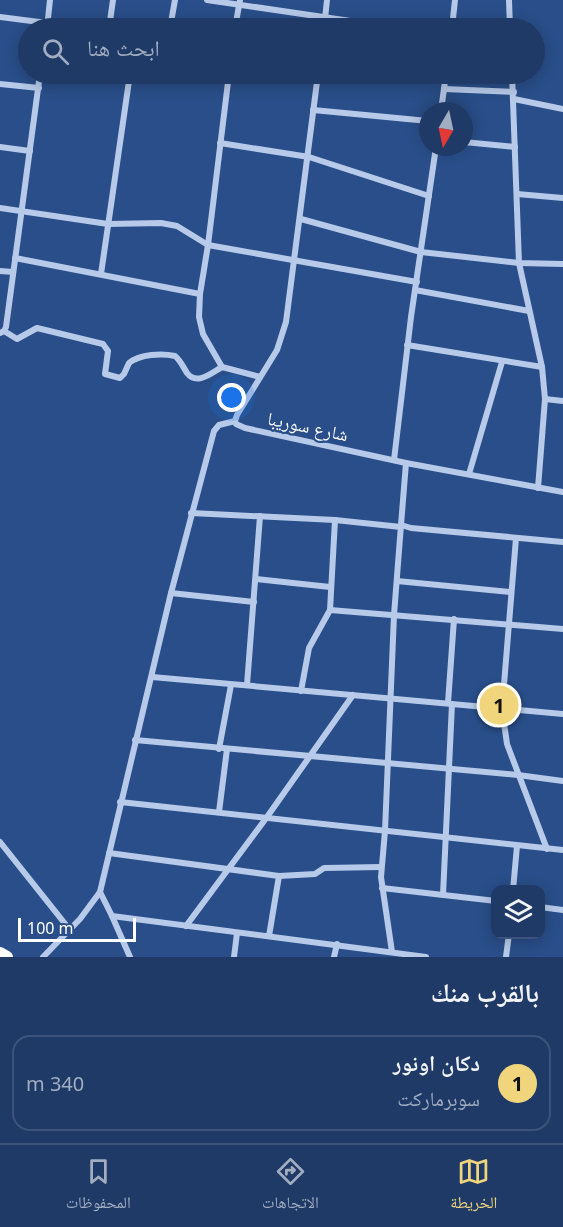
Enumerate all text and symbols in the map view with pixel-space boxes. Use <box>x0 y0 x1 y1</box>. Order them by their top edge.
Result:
search box <box>18 18 545 84</box>
text: ابحث هنا <box>87 32 160 62</box>
icon: search <box>39 35 72 68</box>
north arrow <box>419 102 473 156</box>
your location <box>217 383 246 412</box>
street label: شارع سوريبا <box>265 406 351 446</box>
pin: 1 <box>480 682 518 728</box>
map controls <box>491 885 545 939</box>
button: layers <box>491 885 545 939</box>
scale bar <box>18 915 136 942</box>
text: 100 m <box>27 917 74 939</box>
text: بالقرب منك <box>431 974 539 1010</box>
text: دكان اونور <box>393 1047 480 1077</box>
text: 340 m <box>26 1070 84 1097</box>
text: 1 <box>512 1070 523 1097</box>
text: سوبرماركت <box>397 1085 480 1112</box>
tab: المحفوظات <box>66 1155 131 1218</box>
tab: الاتجاهات <box>262 1155 319 1218</box>
tab: الخريطة <box>450 1155 497 1218</box>

